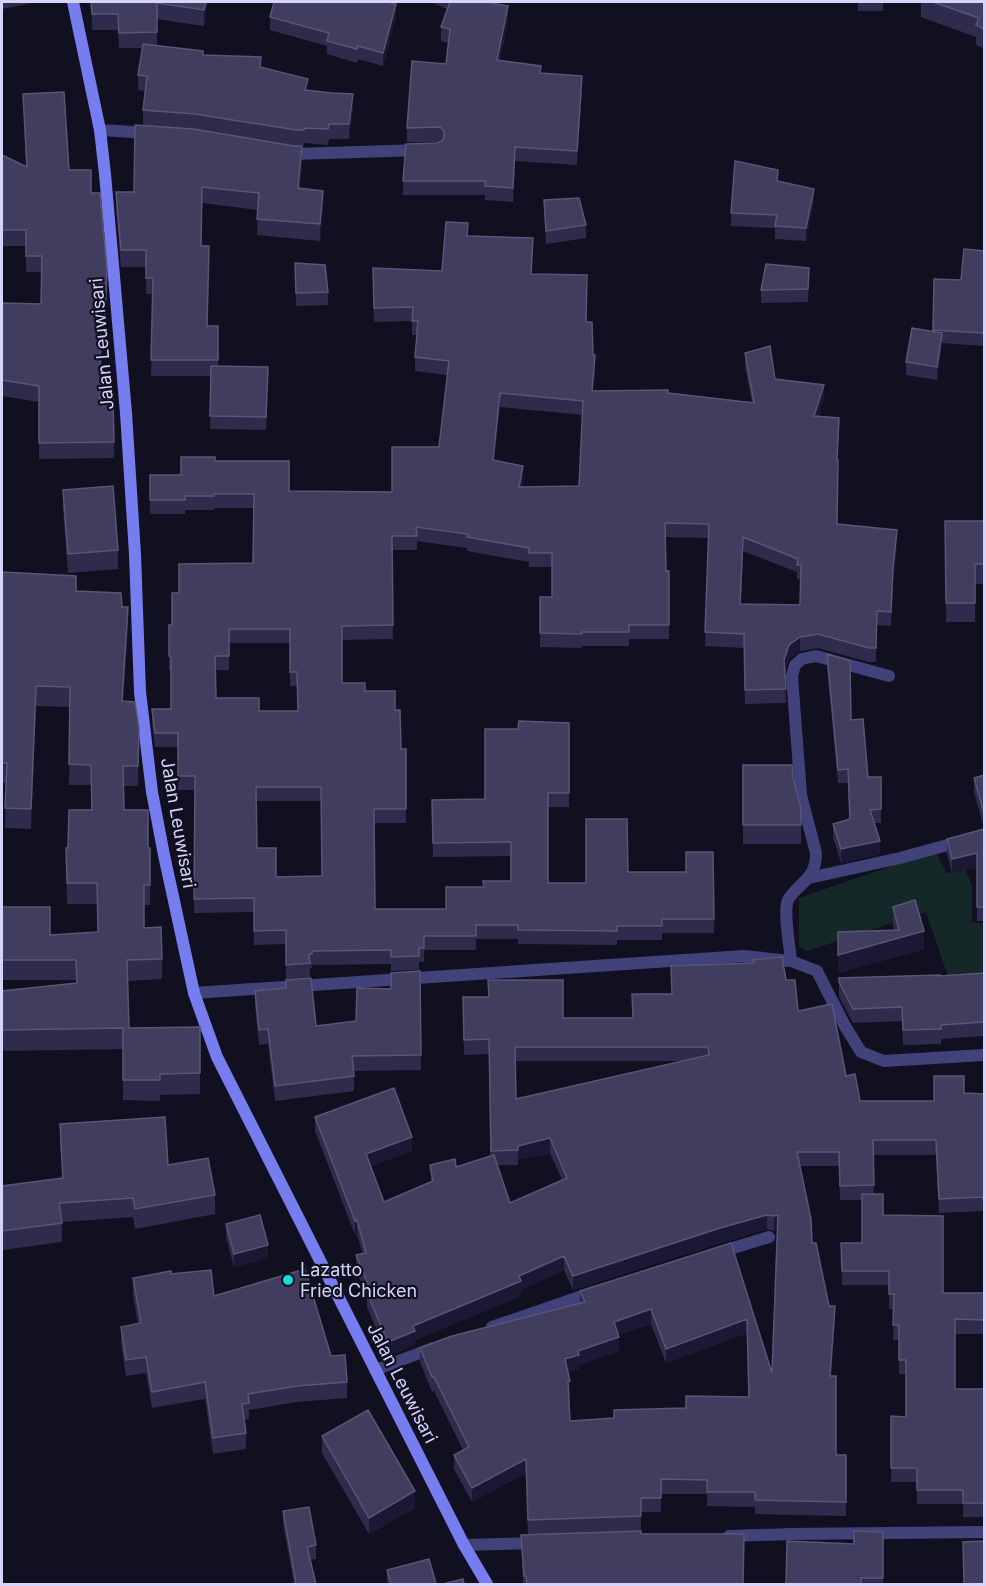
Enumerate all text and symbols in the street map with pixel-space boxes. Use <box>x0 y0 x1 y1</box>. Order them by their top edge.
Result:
street label: Jalan Leuwisari <box>85 277 118 411</box>
street label: Jalan Leuwisari <box>157 756 200 890</box>
place label: Lazatto Fried Chicken <box>300 1259 417 1301</box>
marker: Lazatto Fried Chicken <box>281 1273 295 1287</box>
street label: Jalan Leuwisari <box>363 1319 442 1446</box>

